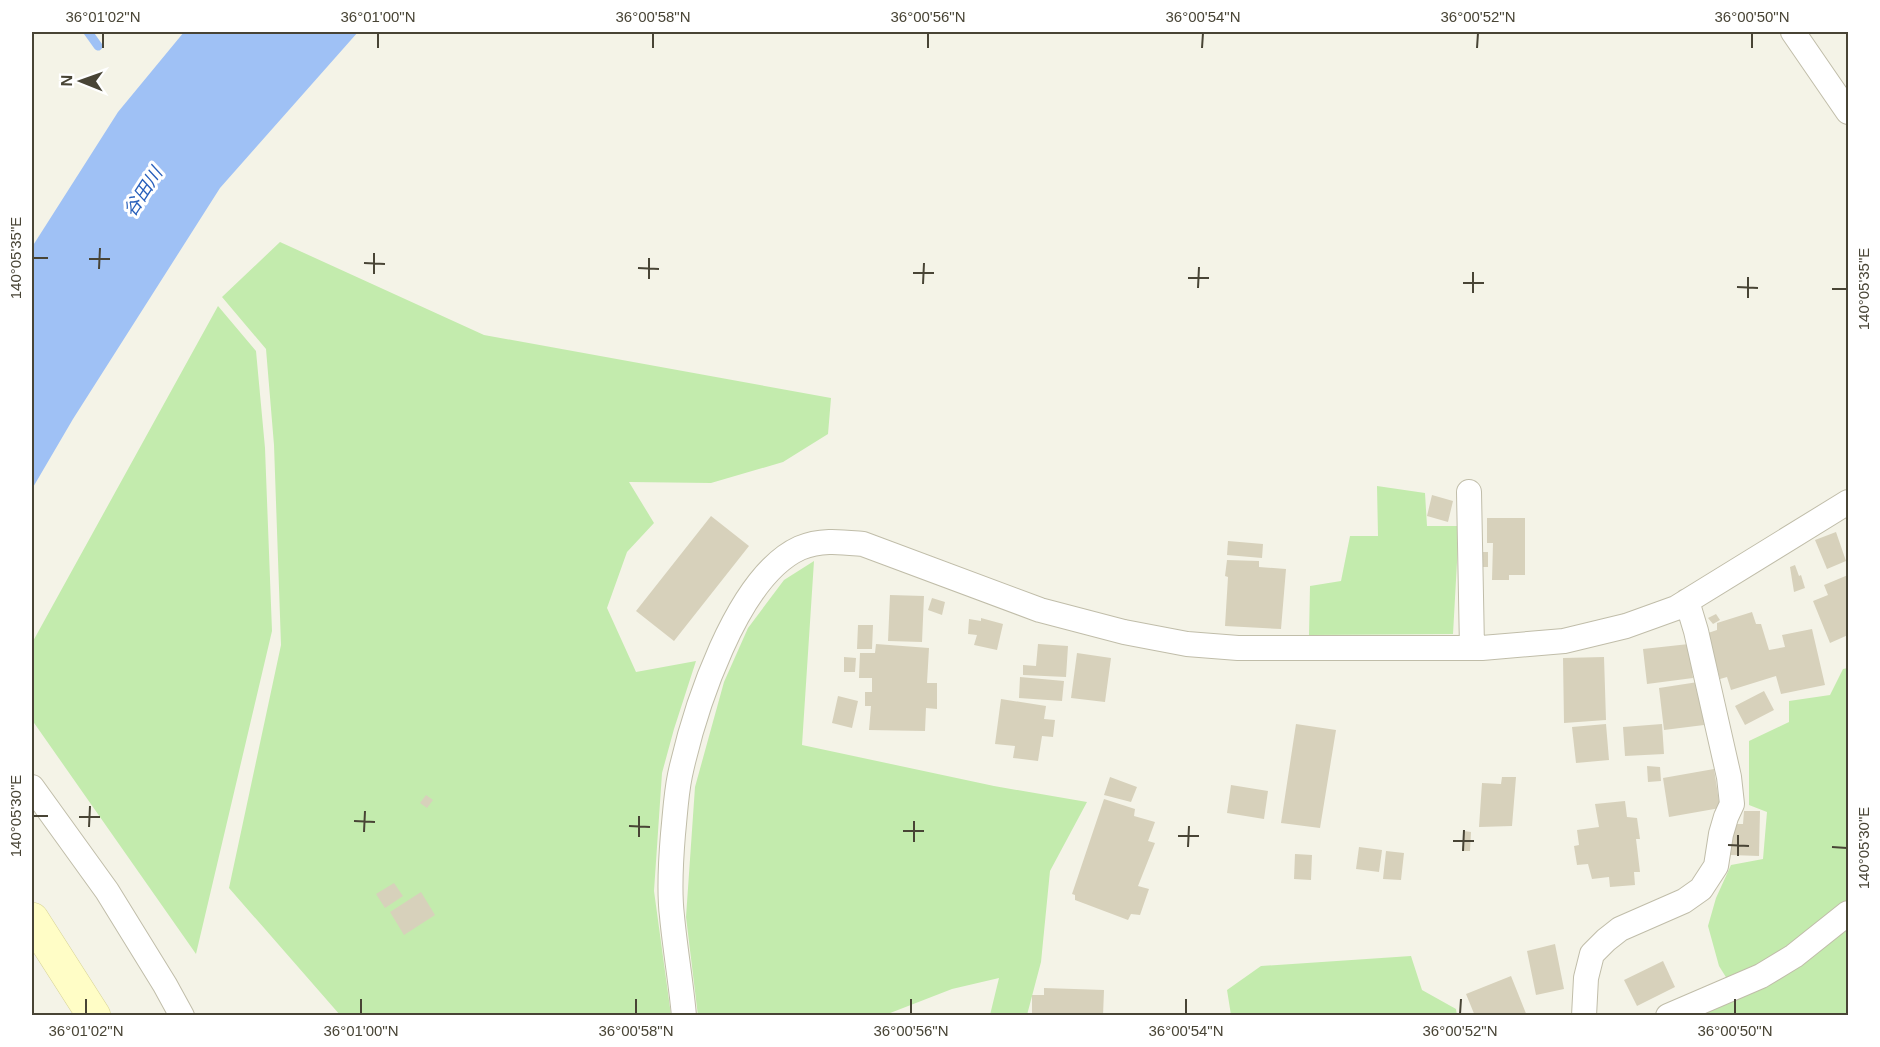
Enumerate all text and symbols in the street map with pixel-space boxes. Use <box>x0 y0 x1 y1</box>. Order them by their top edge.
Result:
text: 36°01'02"N <box>65 8 141 25</box>
text: 36°01'00"N <box>340 8 416 25</box>
text: 36°00'58"N <box>615 8 691 25</box>
text: 36°00'56"N <box>890 8 966 25</box>
text: 36°00'54"N <box>1165 8 1241 25</box>
text: 36°00'52"N <box>1440 8 1516 25</box>
text: 36°00'50"N <box>1714 8 1790 25</box>
north arrow <box>51 51 111 111</box>
text: N <box>58 75 75 87</box>
water label: 谷田川 <box>120 162 167 220</box>
text: 140°05'35"E <box>7 217 24 299</box>
text: 140°05'35"E <box>1855 248 1872 330</box>
text: 140°05'30"E <box>7 775 24 857</box>
text: 140°05'30"E <box>1855 807 1872 889</box>
text: 36°01'02"N <box>48 1022 124 1039</box>
text: 36°01'00"N <box>323 1022 399 1039</box>
text: 36°00'58"N <box>598 1022 674 1039</box>
text: 36°00'56"N <box>873 1022 949 1039</box>
text: 36°00'54"N <box>1148 1022 1224 1039</box>
text: 36°00'52"N <box>1422 1022 1498 1039</box>
text: 36°00'50"N <box>1697 1022 1773 1039</box>

